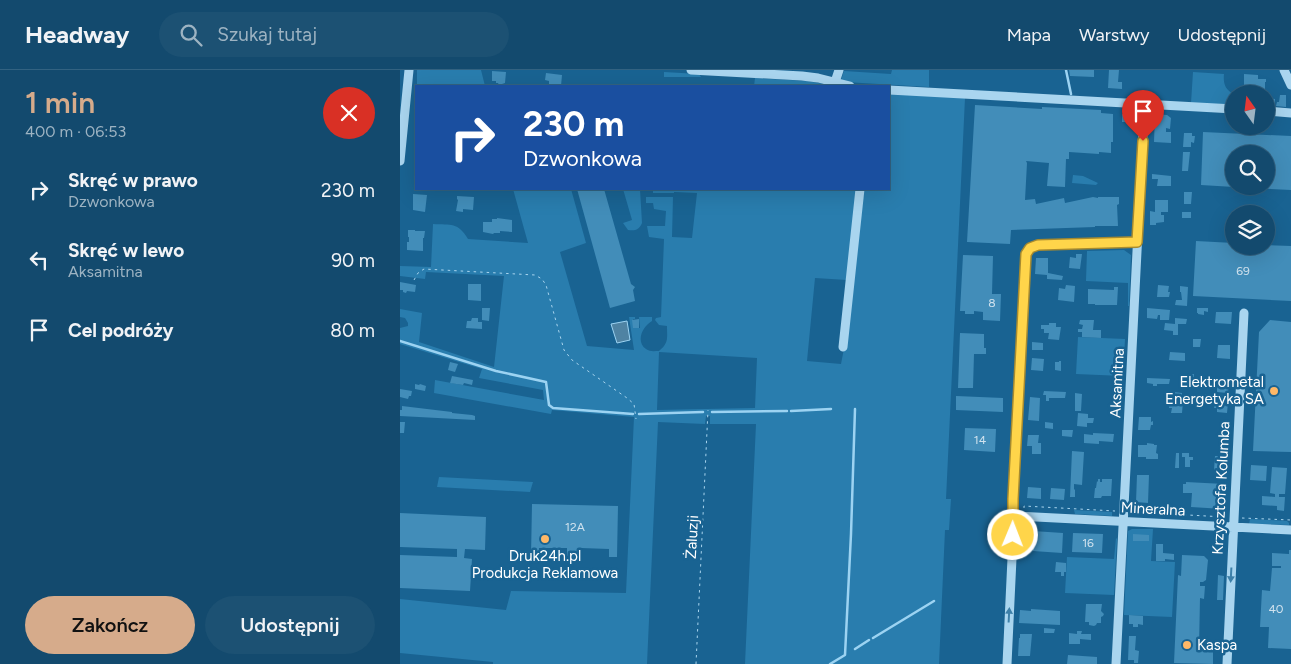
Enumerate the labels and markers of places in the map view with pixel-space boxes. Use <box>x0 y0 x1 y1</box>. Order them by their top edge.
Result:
pin <box>1122 90 1164 141</box>
place label: Elektrometal Energetyka SA <box>1165 373 1264 408</box>
marker: Elektrometal Energetyka SA <box>1268 385 1280 397</box>
marker: Druk24h.pl Produkcja Reklamowa <box>539 533 551 545</box>
place label: Druk24h.pl Produkcja Reklamowa <box>472 547 618 582</box>
place label: Kaspa <box>1197 636 1237 654</box>
marker: Kaspa <box>1181 639 1193 651</box>

